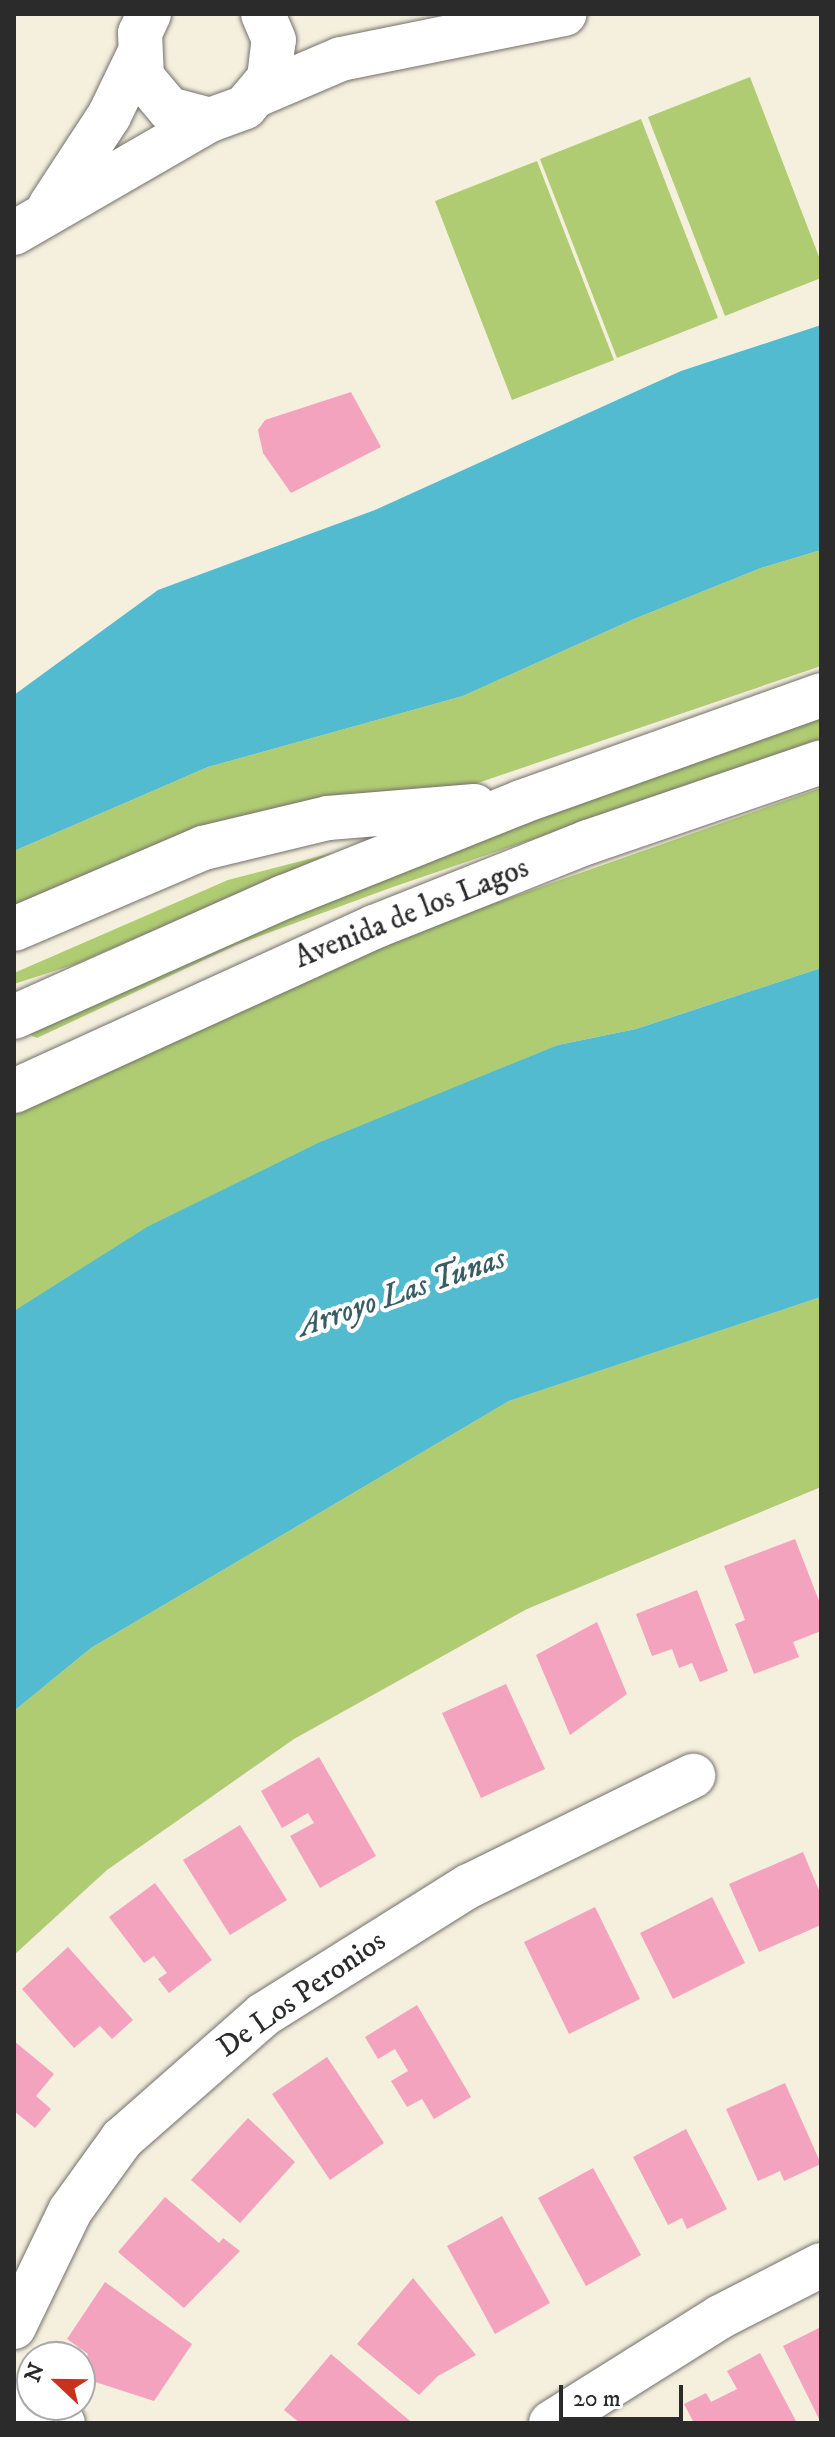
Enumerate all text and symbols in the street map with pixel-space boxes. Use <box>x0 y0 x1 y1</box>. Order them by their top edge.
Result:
street label: Avenida de los Lagos <box>290 851 534 977</box>
water label: Arroyo Las Tunas <box>293 1240 511 1346</box>
street label: De Los Peronios <box>211 1924 393 2066</box>
north arrow <box>16 2341 96 2421</box>
text: N <box>19 2359 51 2386</box>
scale bar <box>563 2369 687 2419</box>
text: 20 m <box>573 2384 621 2414</box>

